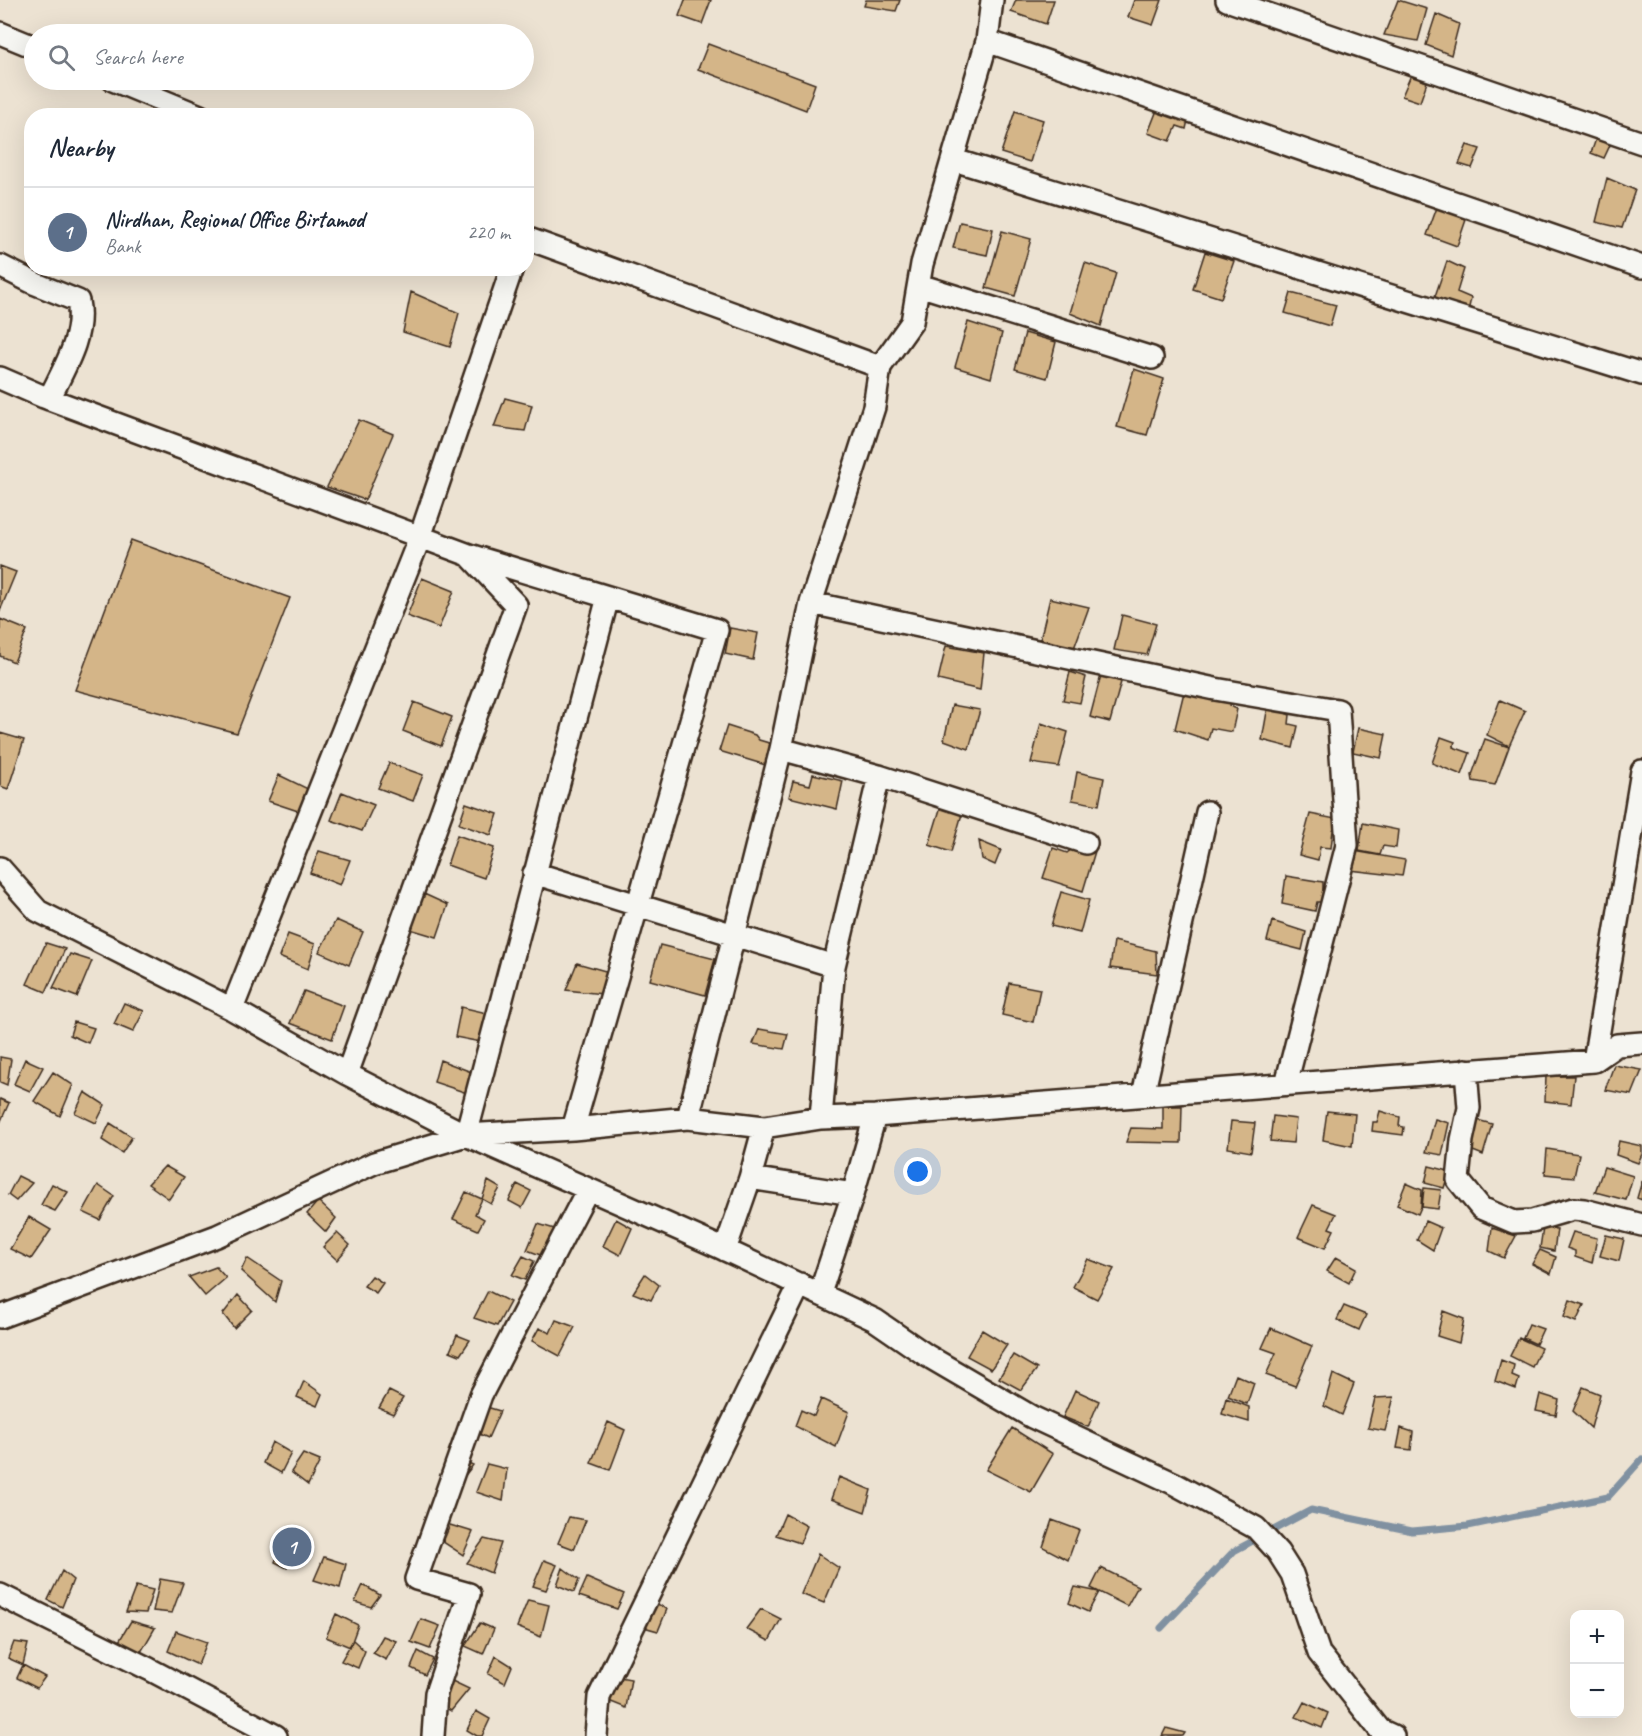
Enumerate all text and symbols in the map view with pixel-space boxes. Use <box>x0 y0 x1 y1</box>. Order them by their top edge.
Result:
search box <box>24 24 534 90</box>
icon: search <box>45 41 78 74</box>
text: Search here <box>93 43 183 71</box>
text: Nearby <box>48 131 113 164</box>
text: Nirdhan, Regional Office Birtamod <box>105 206 364 234</box>
text: 1 <box>63 220 72 245</box>
text: 220 m <box>467 220 510 245</box>
text: Bank <box>105 234 140 259</box>
your location <box>903 1157 932 1186</box>
pin: 1 <box>272 1524 312 1570</box>
map controls <box>1570 1610 1624 1718</box>
button: + <box>1570 1610 1624 1664</box>
button: − <box>1570 1664 1624 1718</box>

